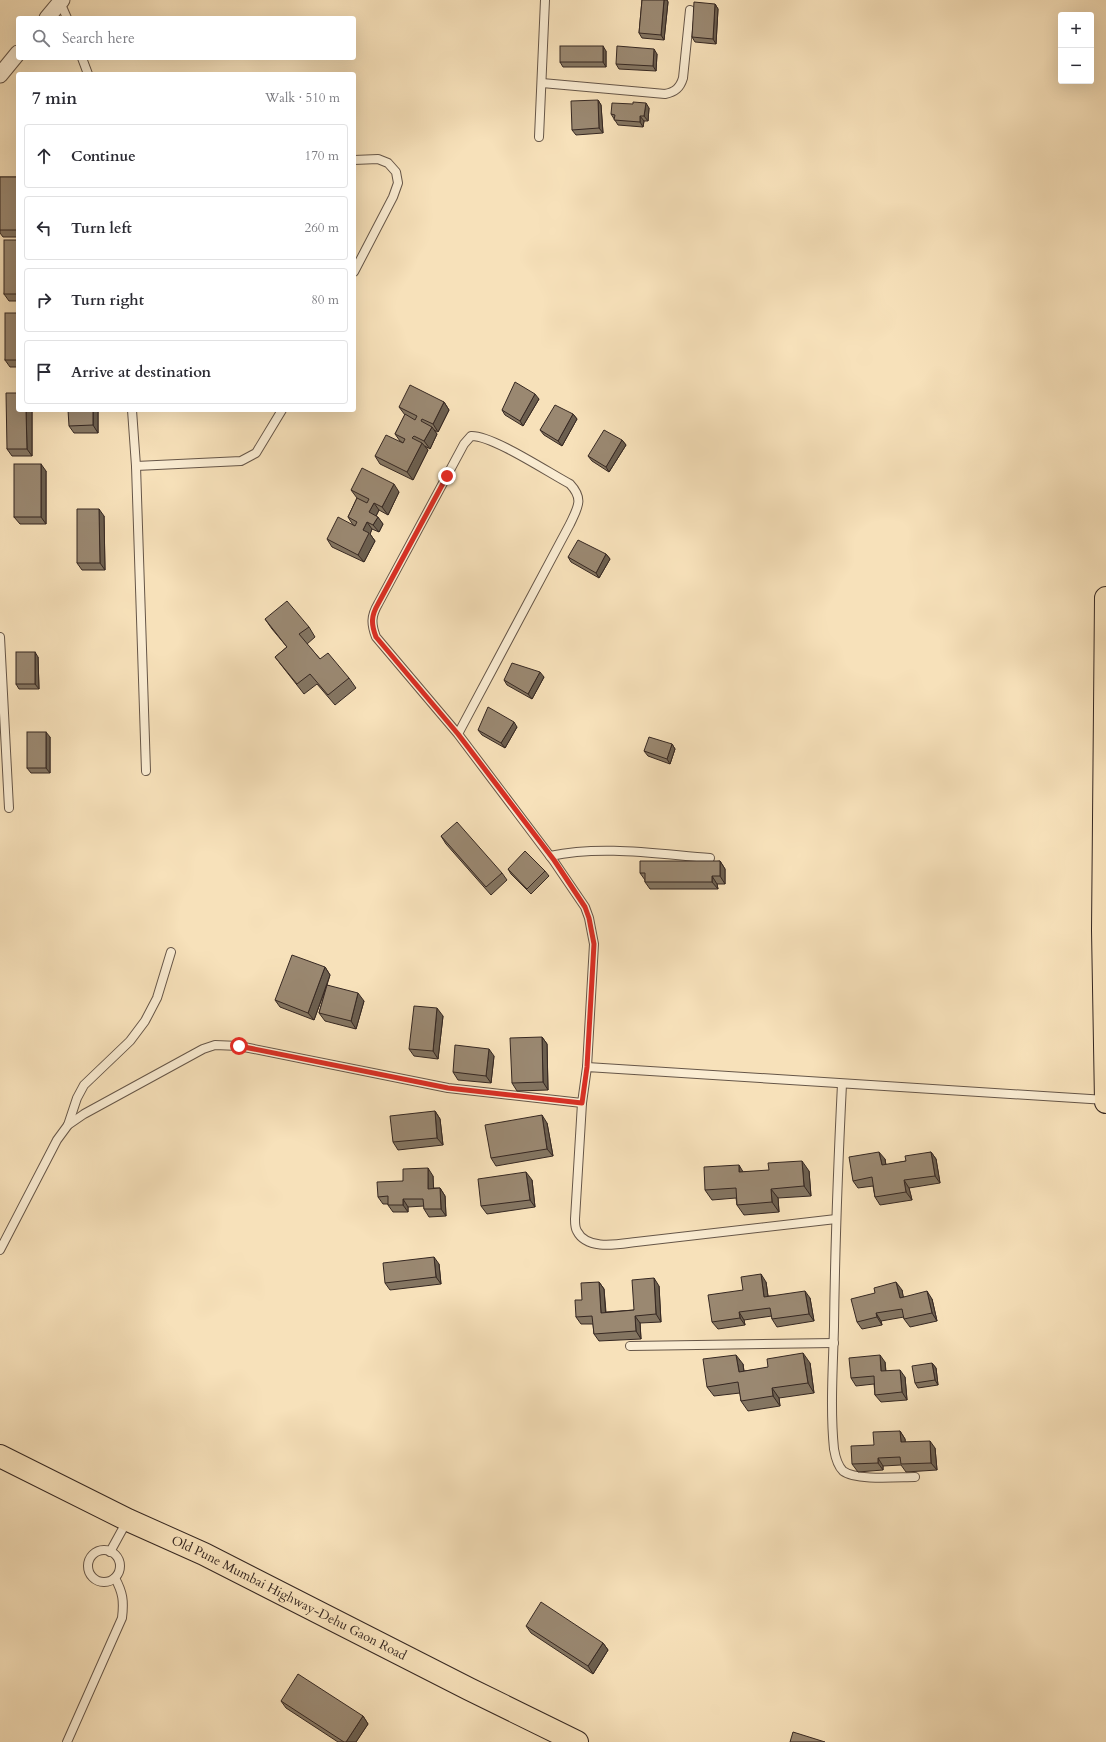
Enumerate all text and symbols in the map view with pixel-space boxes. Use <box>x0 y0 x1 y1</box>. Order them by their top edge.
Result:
map controls <box>1058 12 1094 84</box>
button: + <box>1058 12 1094 48</box>
search box <box>16 16 356 60</box>
icon: search <box>30 27 52 49</box>
text: Search here <box>62 28 135 48</box>
button: − <box>1058 48 1094 84</box>
text: 7 min <box>32 87 77 110</box>
text: Walk · 510 m <box>265 89 340 107</box>
icon: ahead <box>33 145 55 167</box>
text: Continue <box>71 146 136 166</box>
text: 170 m <box>305 147 339 165</box>
icon: left <box>33 217 55 239</box>
text: Turn left <box>71 218 132 238</box>
text: 260 m <box>305 219 339 237</box>
icon: right <box>33 289 55 311</box>
text: Turn right <box>71 290 144 310</box>
text: 80 m <box>311 291 339 309</box>
icon: arrive <box>33 361 55 383</box>
text: Arrive at destination <box>71 362 211 382</box>
route end <box>438 467 456 485</box>
route start <box>230 1037 248 1055</box>
street label: Old Pune Mumbai Highway-Dehu Gaon Road <box>168 1532 410 1665</box>

